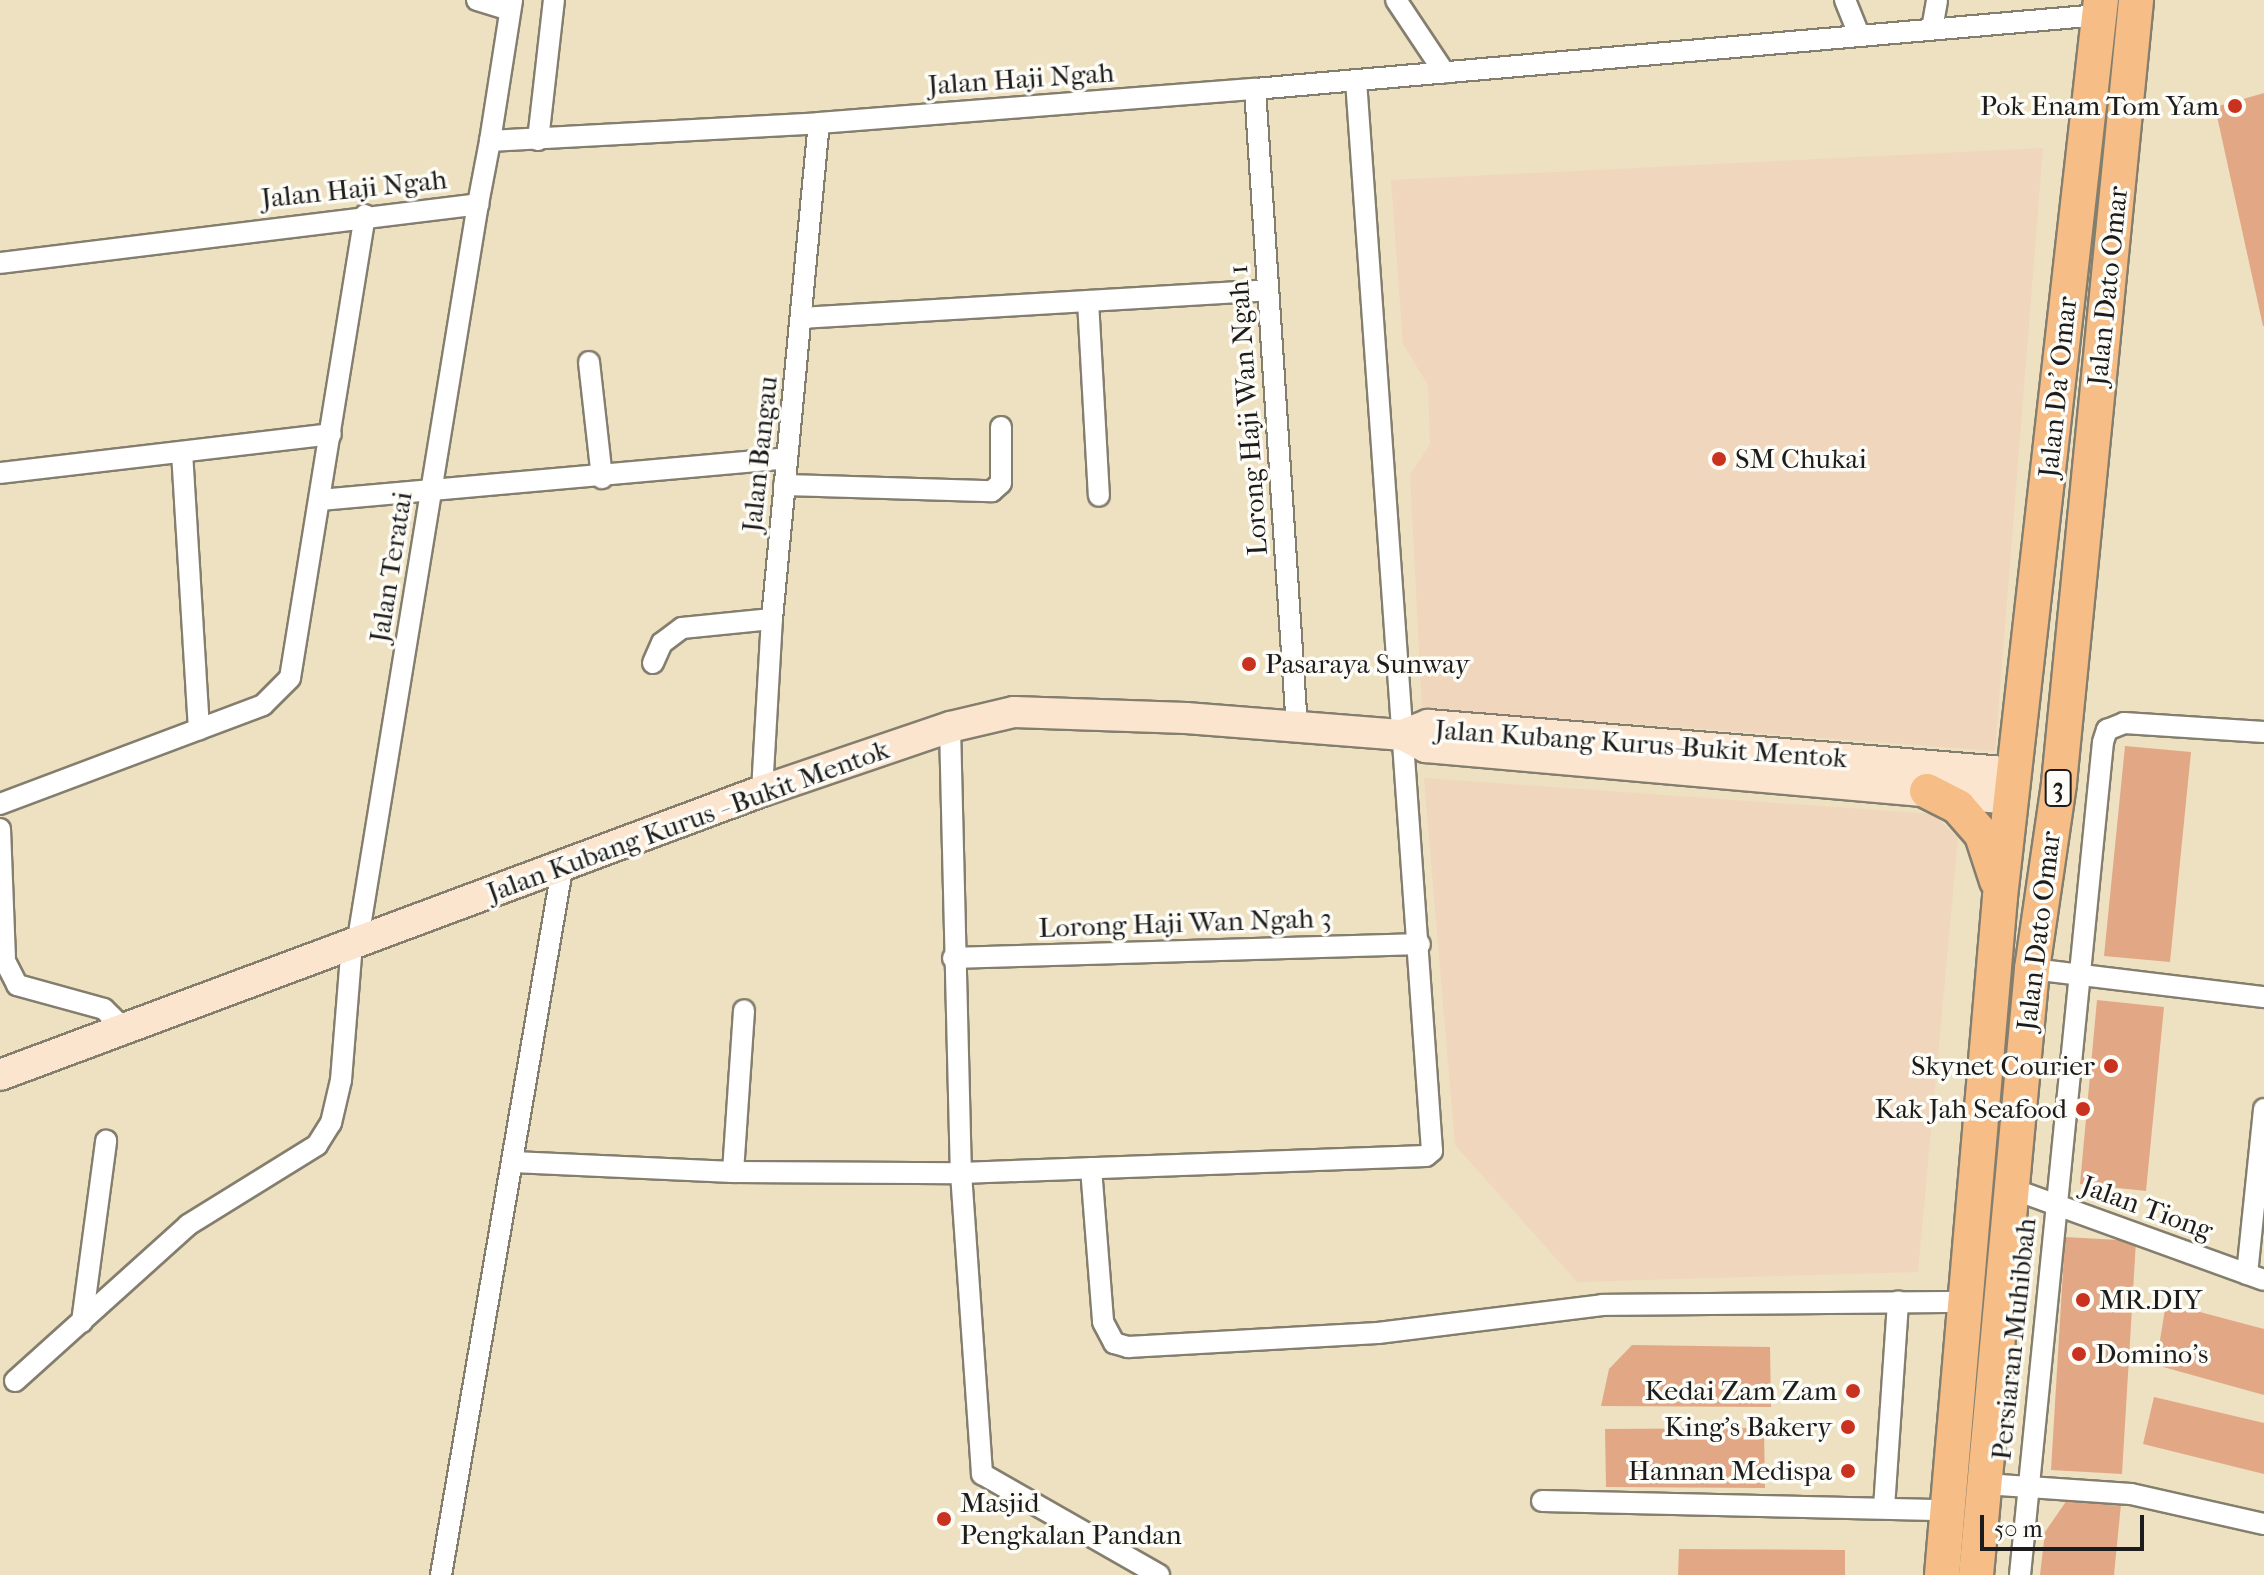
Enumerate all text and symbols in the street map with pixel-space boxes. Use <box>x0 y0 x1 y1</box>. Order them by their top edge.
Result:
street label: Jalan Haji Ngah <box>927 56 1115 102</box>
place label: Pok Enam Tom Yam <box>1980 89 2219 123</box>
marker: Pok Enam Tom Yam <box>2226 97 2244 115</box>
street label: Jalan Haji Ngah <box>259 163 449 215</box>
street label: Jalan Dato Omar <box>2081 184 2135 388</box>
street label: Lorong Haji Wan Ngah 1 <box>1221 263 1275 557</box>
street label: Jalan Da' Omar <box>2032 295 2084 479</box>
street label: Jalan Bangau <box>735 374 785 534</box>
place label: SM Chukai <box>1735 442 1867 476</box>
marker: SM Chukai <box>1710 450 1728 468</box>
street label: Jalan Teratai <box>362 489 420 645</box>
place label: Pasaraya Sunway <box>1265 647 1470 681</box>
marker: Pasaraya Sunway <box>1240 655 1258 673</box>
street label: Jalan Kubang Kurus-Bukit Mentok <box>1434 713 1848 775</box>
street label: Jalan Kubang Kurus - Bukit Mentok <box>482 732 894 910</box>
road number: 3 <box>2044 766 2072 810</box>
street label: Jalan Dato Omar <box>2010 829 2068 1033</box>
street label: Lorong Haji Wan Ngah 3 <box>1038 901 1332 945</box>
place label: Skynet Courier <box>1911 1049 2095 1083</box>
marker: Skynet Courier <box>2102 1057 2120 1075</box>
place label: Kak Jah Seafood <box>1875 1092 2067 1126</box>
marker: Kak Jah Seafood <box>2074 1100 2092 1118</box>
street label: Jalan Tiong <box>2077 1169 2217 1247</box>
street label: Persiaran Muhibbah <box>1985 1216 2043 1462</box>
place label: MR.DIY <box>2099 1283 2202 1317</box>
marker: MR.DIY <box>2074 1291 2092 1309</box>
place label: Domino's <box>2095 1337 2208 1371</box>
marker: Domino's <box>2070 1345 2088 1363</box>
place label: Kedai Zam Zam <box>1644 1374 1837 1408</box>
marker: Kedai Zam Zam <box>1844 1382 1862 1400</box>
place label: King's Bakery <box>1664 1410 1832 1444</box>
marker: King's Bakery <box>1839 1418 1857 1436</box>
place label: Hannan Medispa <box>1628 1454 1832 1488</box>
marker: Hannan Medispa <box>1839 1462 1857 1480</box>
place label: Masjid Pengkalan Pandan <box>960 1486 1182 1552</box>
scale bar <box>1984 1499 2148 1549</box>
marker: Masjid Pengkalan Pandan <box>935 1510 953 1528</box>
text: 50 m <box>1994 1515 2043 1543</box>

